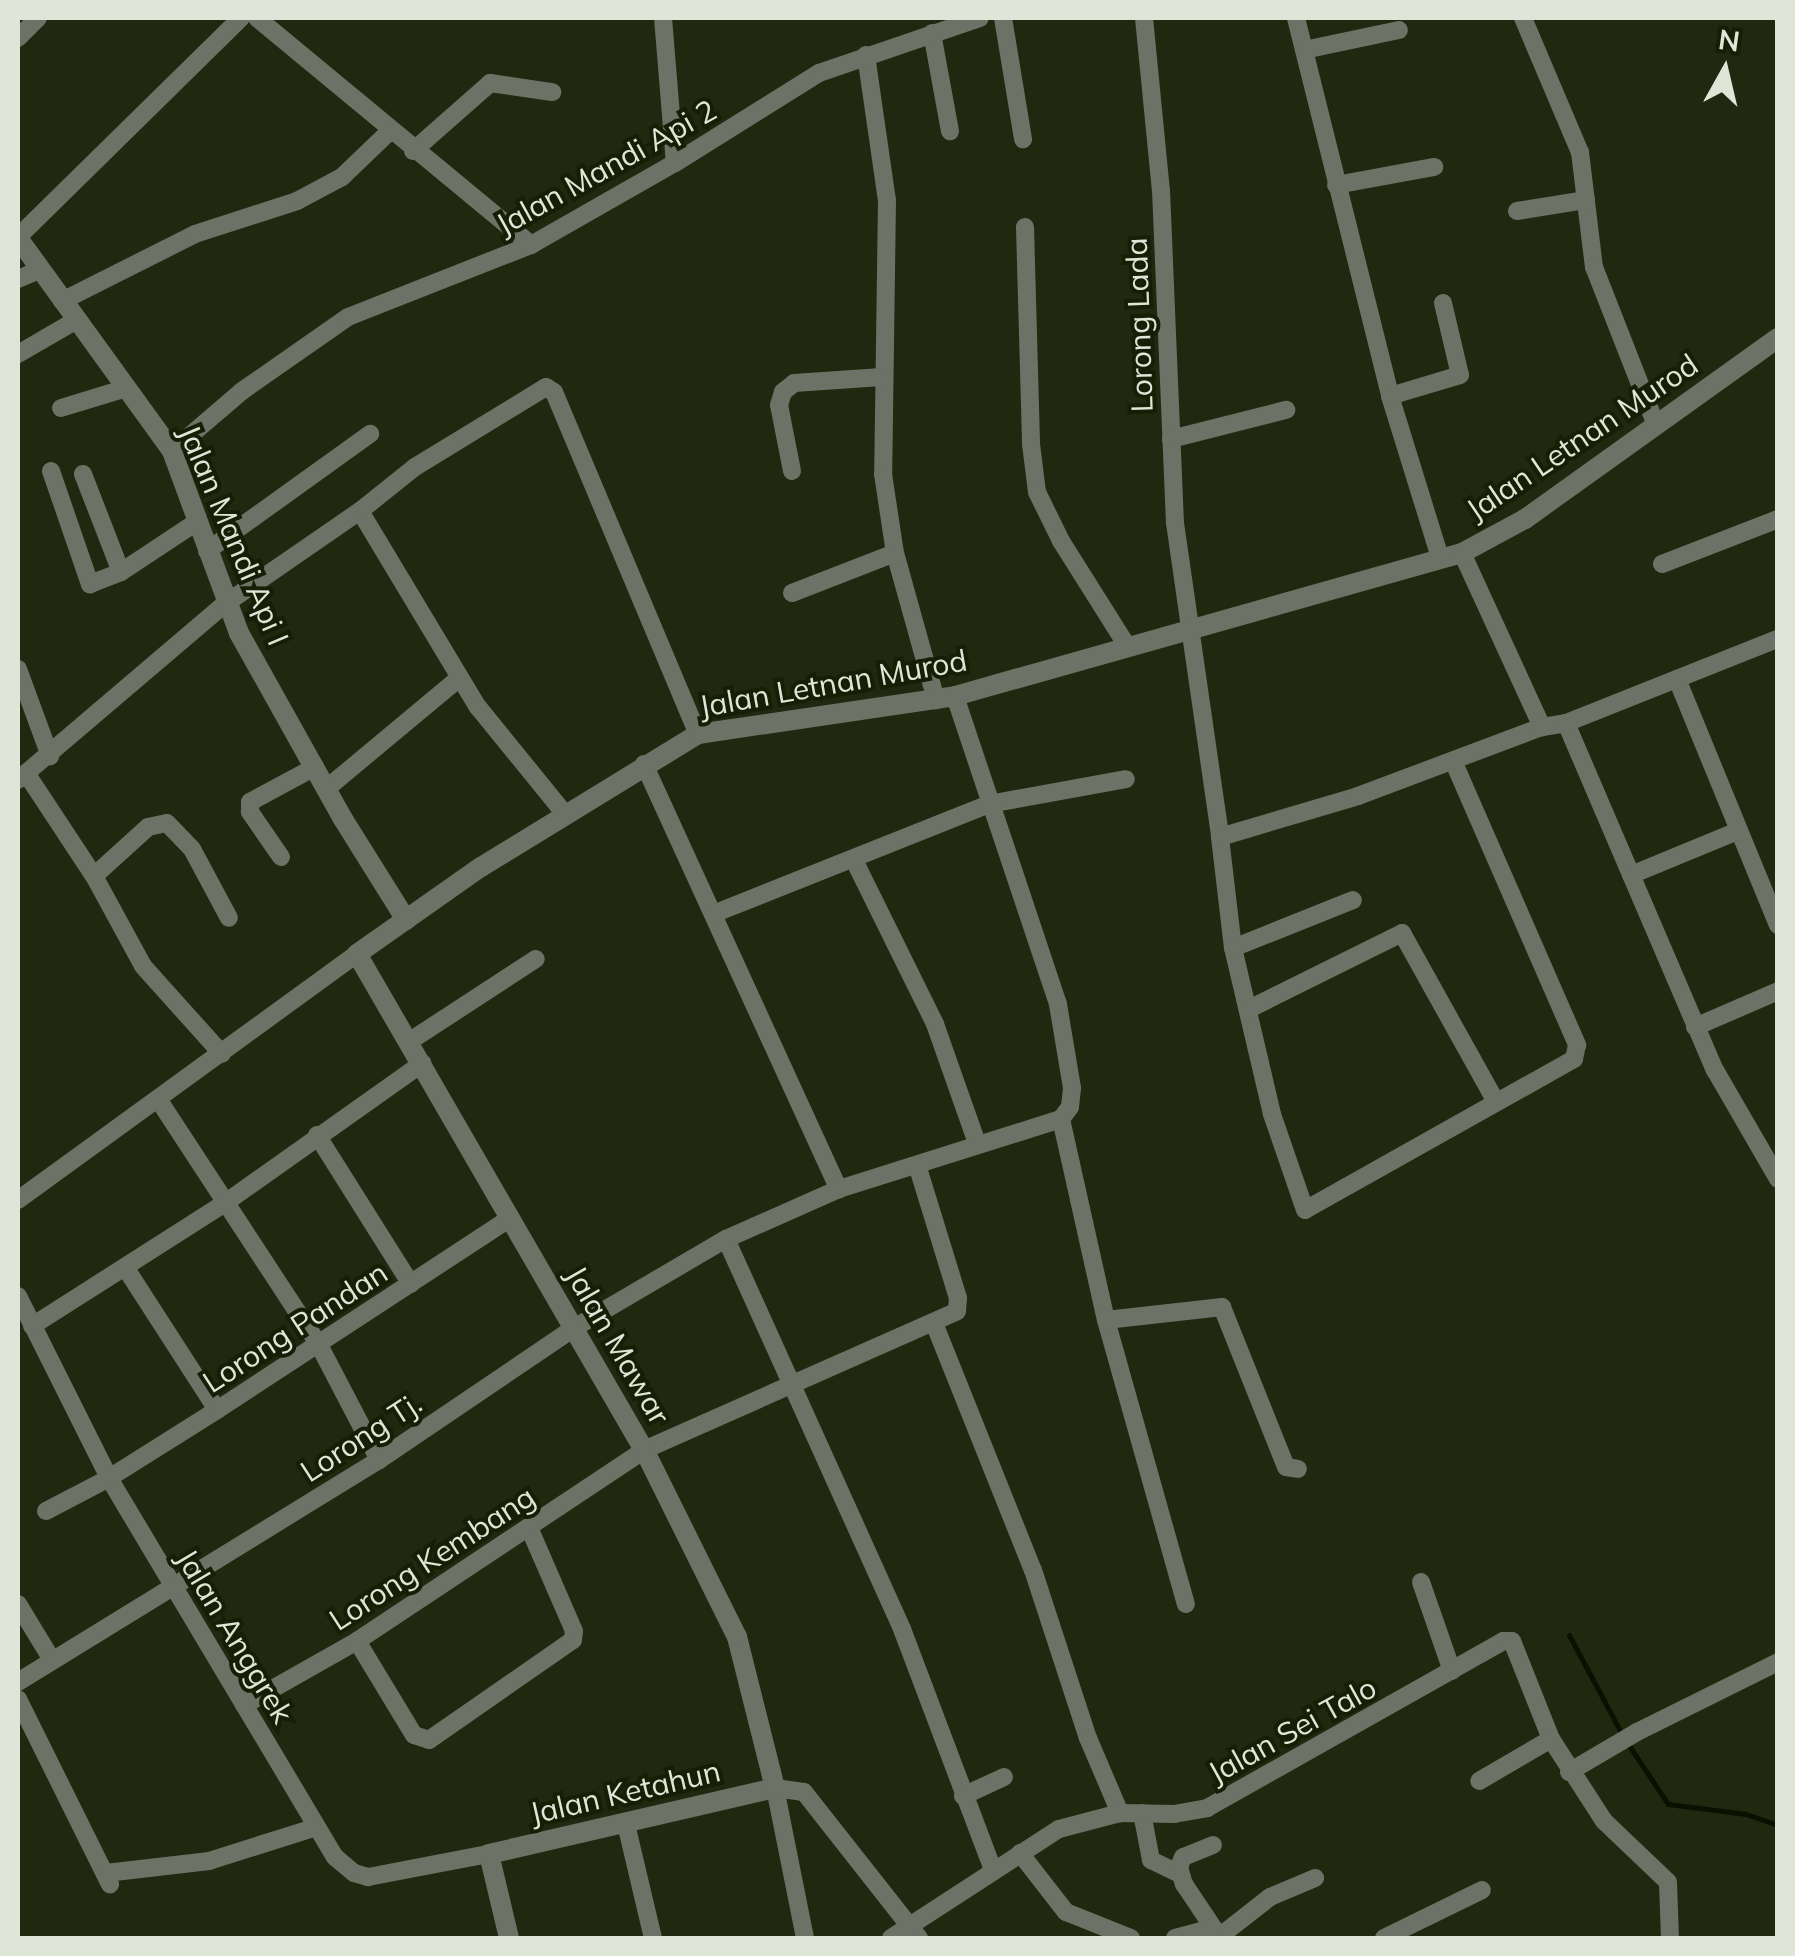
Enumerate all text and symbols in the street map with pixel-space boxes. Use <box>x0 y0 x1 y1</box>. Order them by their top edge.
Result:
north arrow <box>1675 20 1775 120</box>
text: N <box>1716 21 1742 59</box>
street label: Jalan Mandi Api 2 <box>490 92 722 242</box>
street label: Lorong Lada <box>1118 237 1160 413</box>
street label: Jalan Letnan Murod <box>1459 346 1705 528</box>
street label: Jalan Mandi Api I <box>171 420 297 650</box>
street label: Jalan Letnan Murod <box>696 642 970 724</box>
street label: Lorong Pandan <box>196 1254 394 1400</box>
street label: Jalan Mawar <box>558 1259 678 1431</box>
street label: Lorong Tj. <box>294 1385 428 1489</box>
street label: Lorong Kembang <box>323 1478 541 1638</box>
street label: Jalan Anggrek <box>169 1542 301 1730</box>
street label: Jalan Sei Talo <box>1202 1669 1382 1791</box>
street label: Jalan Ketahun <box>526 1753 724 1831</box>

